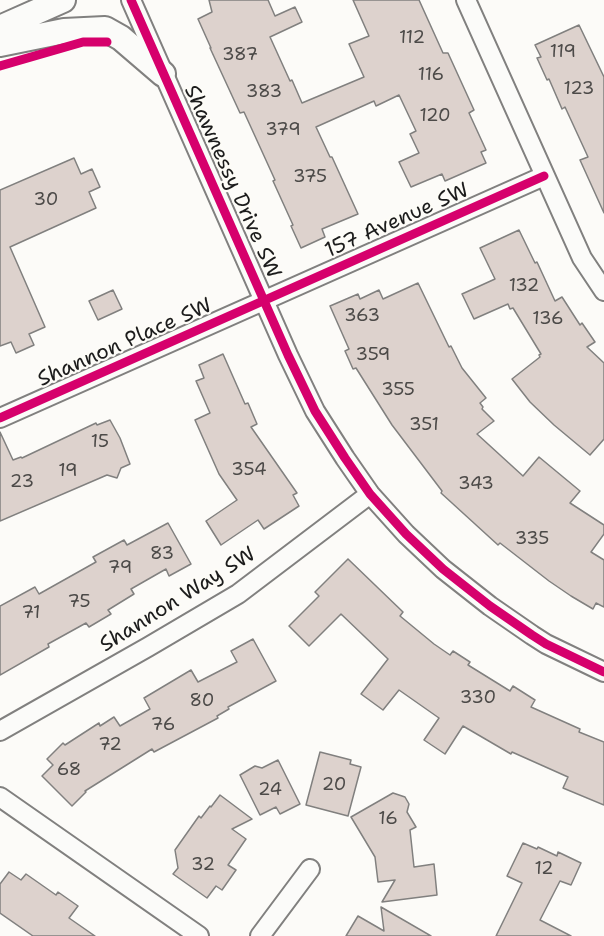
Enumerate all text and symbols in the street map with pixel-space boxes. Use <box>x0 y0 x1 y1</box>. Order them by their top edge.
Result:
house number: 112 <box>399 27 425 49</box>
house number: 119 <box>550 41 576 63</box>
house number: 387 <box>222 44 258 66</box>
house number: 116 <box>418 64 444 86</box>
house number: 123 <box>564 78 594 100</box>
street label: Shawnessy Drive SW <box>178 81 286 283</box>
house number: 383 <box>246 81 282 103</box>
house number: 120 <box>419 105 451 127</box>
house number: 379 <box>265 119 301 141</box>
house number: 375 <box>293 166 327 188</box>
street label: 157 Avenue SW <box>321 178 473 264</box>
house number: 30 <box>34 189 58 211</box>
house number: 132 <box>509 275 539 297</box>
street label: Shannon Place SW <box>34 293 216 393</box>
house number: 363 <box>344 305 380 327</box>
house number: 136 <box>532 308 564 330</box>
house number: 359 <box>356 344 390 366</box>
house number: 355 <box>381 379 415 401</box>
house number: 351 <box>409 414 439 436</box>
house number: 15 <box>91 431 109 453</box>
house number: 354 <box>231 459 267 481</box>
house number: 19 <box>58 460 78 482</box>
house number: 23 <box>10 471 34 493</box>
house number: 343 <box>458 473 494 495</box>
house number: 335 <box>515 528 549 550</box>
street label: Shannon Way SW <box>95 542 261 658</box>
house number: 83 <box>150 543 174 565</box>
house number: 79 <box>108 557 132 579</box>
house number: 75 <box>68 591 90 613</box>
house number: 71 <box>21 602 41 624</box>
house number: 330 <box>460 687 496 709</box>
house number: 80 <box>190 690 214 712</box>
house number: 76 <box>151 714 175 736</box>
house number: 72 <box>98 734 122 756</box>
house number: 68 <box>57 759 81 781</box>
house number: 20 <box>322 774 346 796</box>
house number: 24 <box>258 779 282 801</box>
house number: 16 <box>378 808 398 830</box>
house number: 32 <box>191 854 215 876</box>
house number: 12 <box>534 858 554 880</box>

